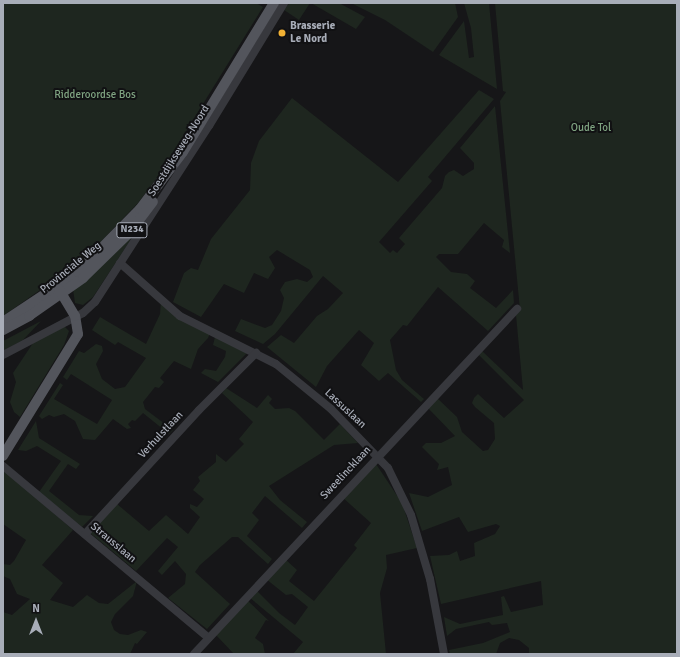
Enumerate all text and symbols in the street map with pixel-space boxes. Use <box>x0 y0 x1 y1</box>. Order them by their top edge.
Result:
place label: Brasserie Le Nord <box>290 20 335 46</box>
marker: Brasserie Le Nord <box>277 28 287 38</box>
park label: Ridderoordse Bos <box>54 88 136 102</box>
street label: Soestdijkseweg-Noord <box>146 103 212 199</box>
park label: Oude Tol <box>571 121 611 135</box>
road number: N234 <box>116 222 148 238</box>
street label: Provinciale Weg <box>38 239 104 297</box>
street label: Lassuslaan <box>321 386 369 432</box>
street label: Verhulstlaan <box>136 409 186 461</box>
street label: Sweelincklaan <box>318 444 374 502</box>
street label: Strausslaan <box>87 520 139 566</box>
north arrow <box>16 601 56 641</box>
text: N <box>32 602 40 615</box>

